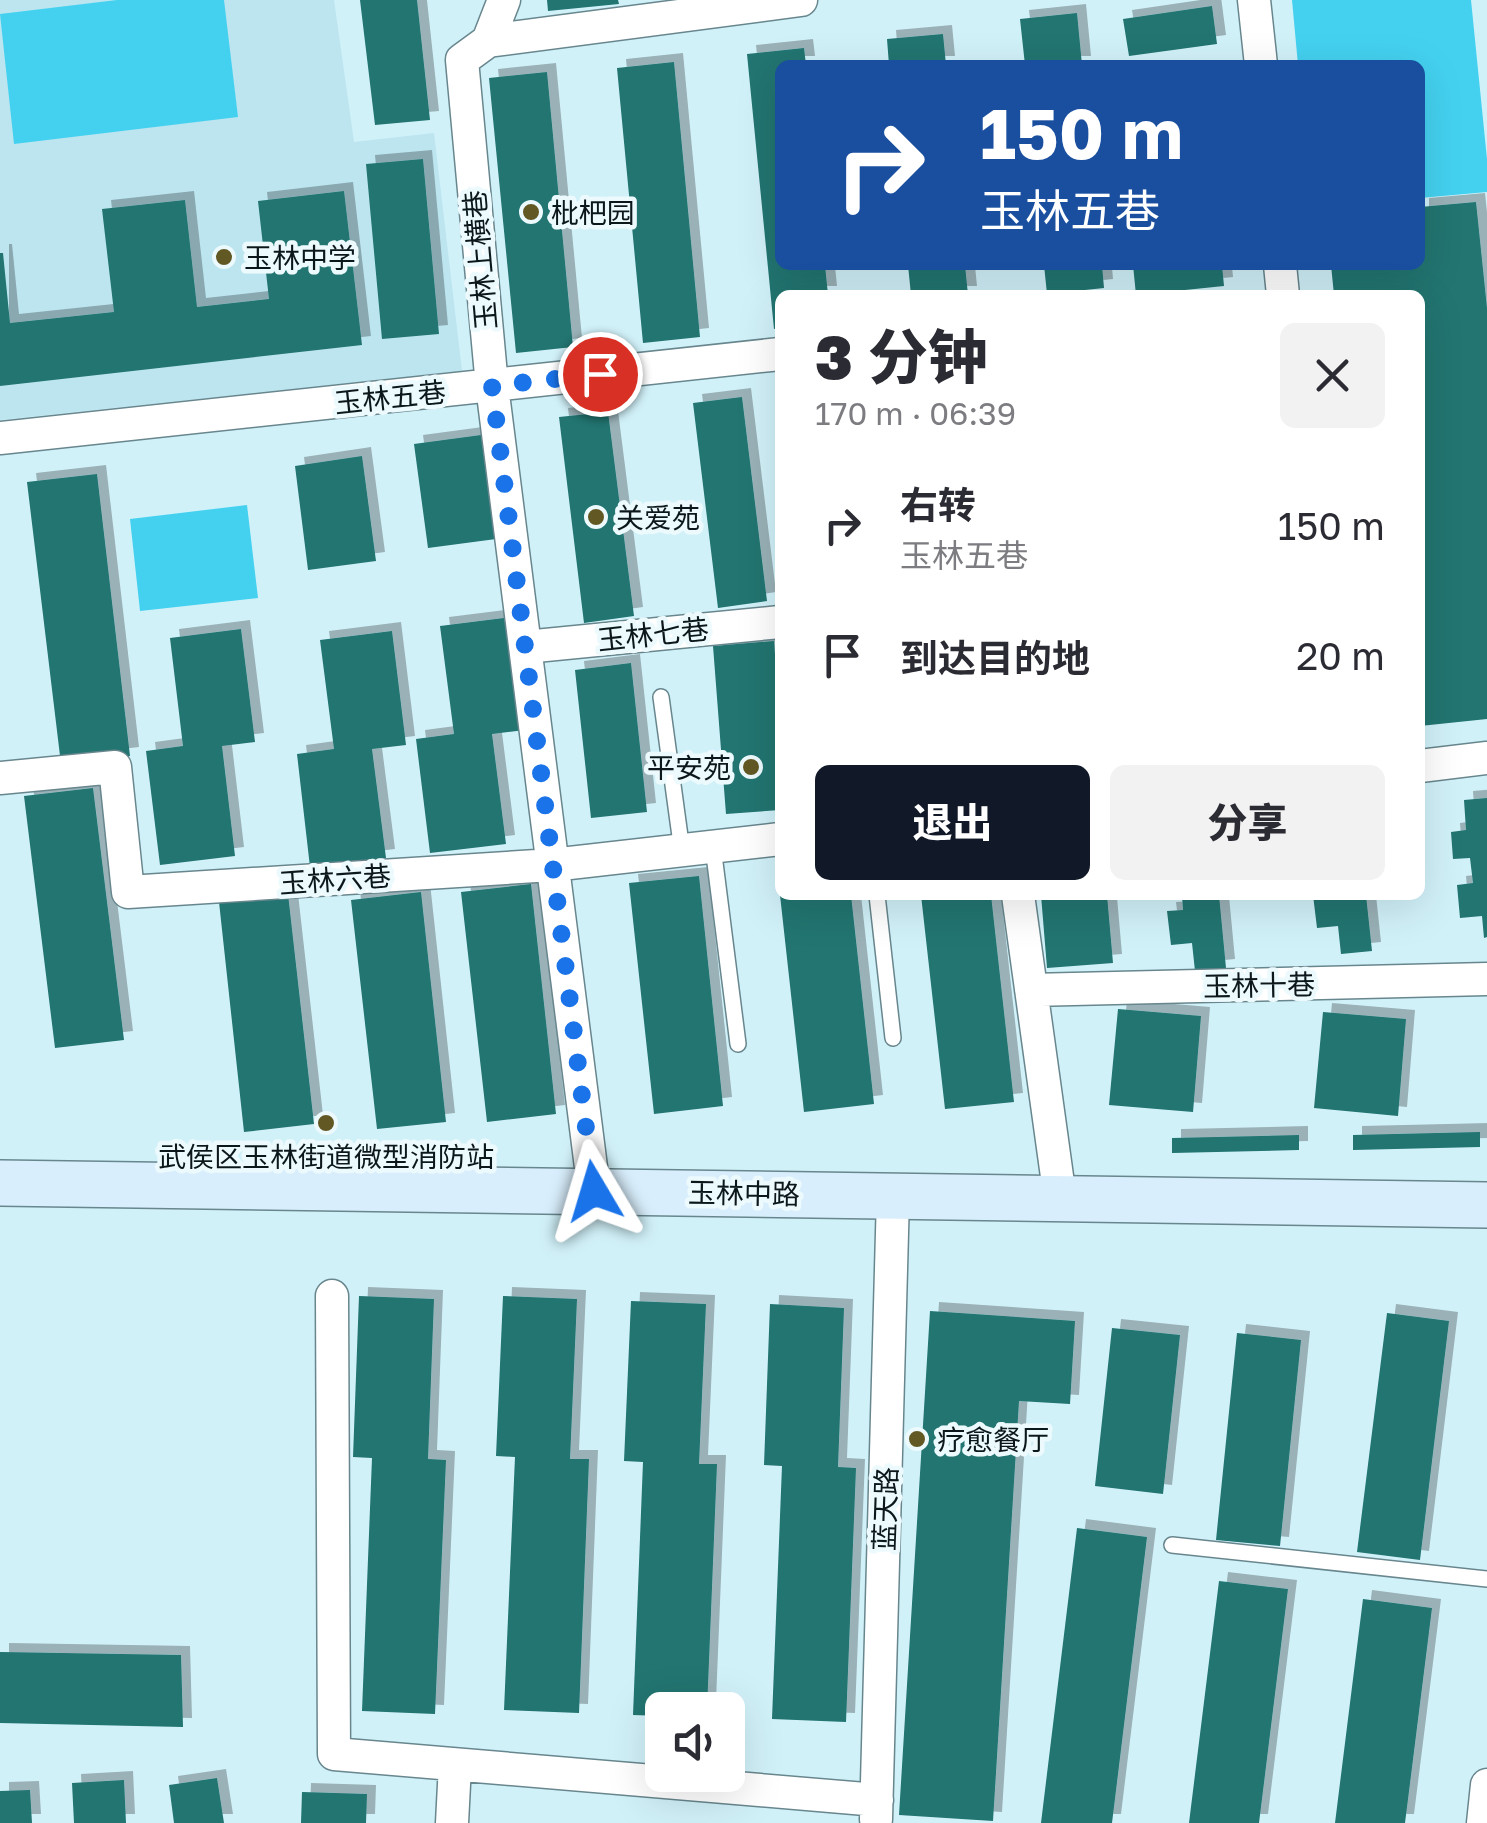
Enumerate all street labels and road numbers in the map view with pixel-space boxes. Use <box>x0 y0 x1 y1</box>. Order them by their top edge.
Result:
street label: 玉林上横巷 <box>457 189 503 331</box>
street label: 玉林五巷 <box>333 375 447 419</box>
street label: 玉林七巷 <box>596 612 710 656</box>
street label: 玉林六巷 <box>278 859 392 899</box>
street label: 玉林十巷 <box>1203 968 1315 1002</box>
street label: 玉林中路 <box>688 1176 800 1210</box>
street label: 蓝天路 <box>867 1466 903 1552</box>

